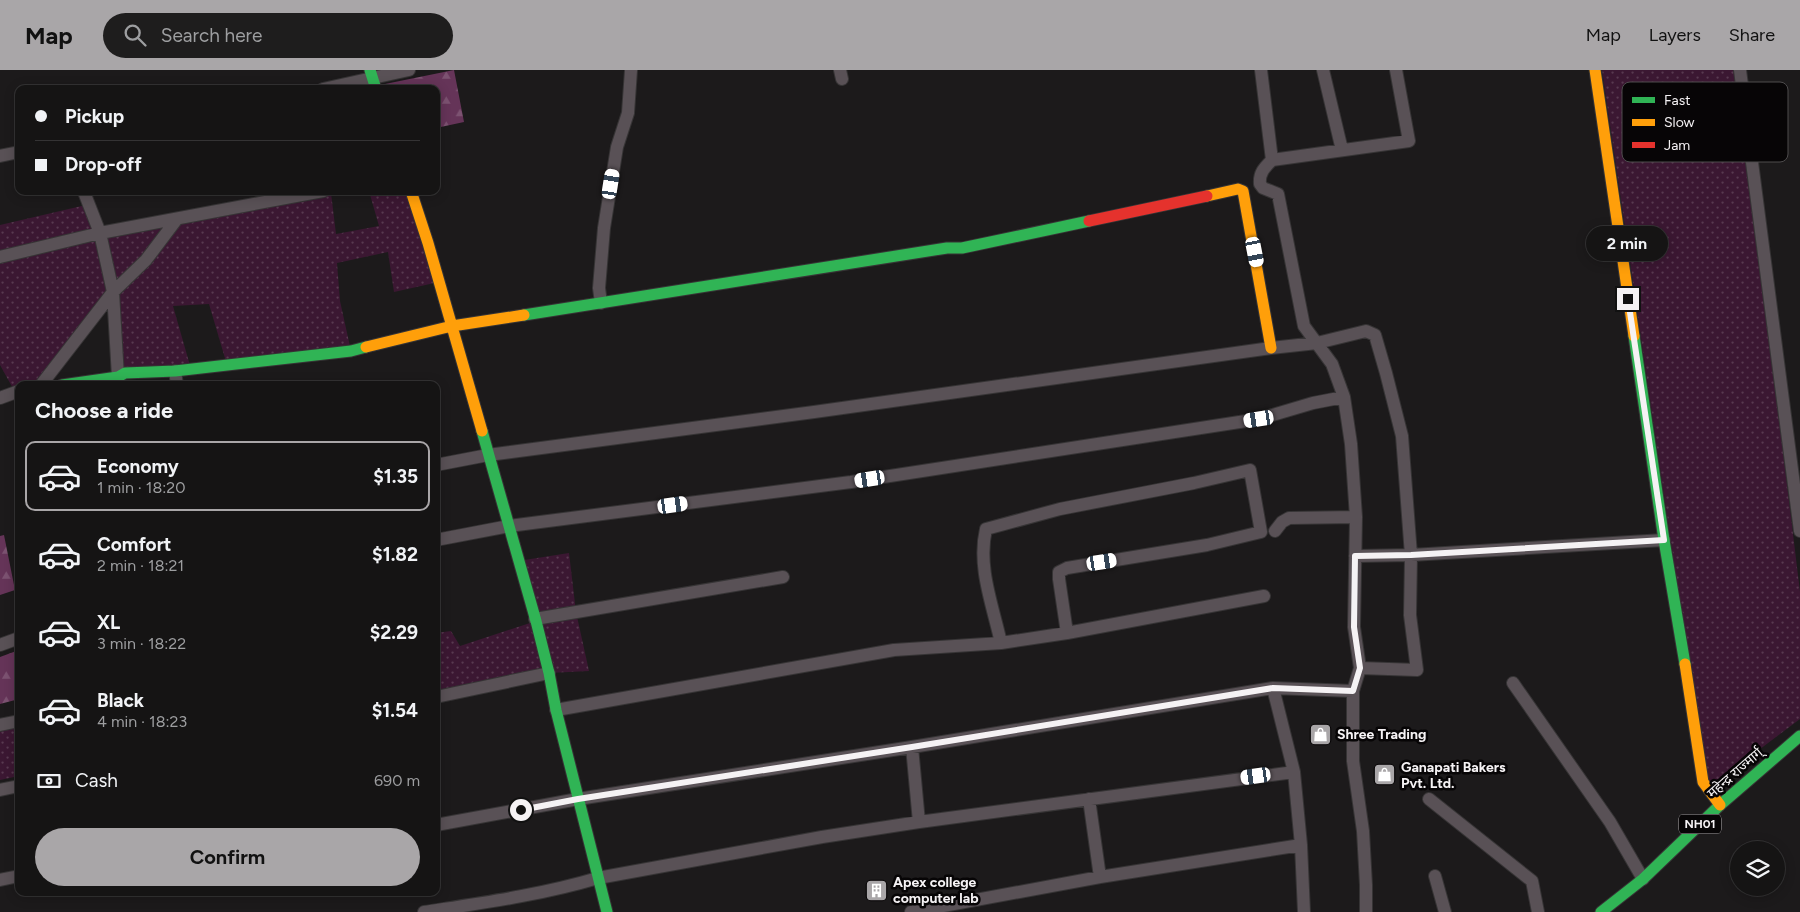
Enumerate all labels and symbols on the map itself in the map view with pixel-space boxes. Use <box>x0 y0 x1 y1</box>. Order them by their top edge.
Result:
legend <box>1622 82 1788 162</box>
text: Fast <box>1664 92 1690 109</box>
text: Slow <box>1664 114 1695 131</box>
text: Jam <box>1664 137 1690 154</box>
car <box>601 168 620 200</box>
callout: 2 min <box>1587 226 1669 262</box>
car <box>1244 236 1265 268</box>
route end <box>1617 288 1639 310</box>
car <box>1243 409 1274 429</box>
car <box>854 469 885 489</box>
car <box>657 495 688 515</box>
car <box>1086 552 1117 572</box>
shop icon: Shree Trading <box>1309 722 1333 746</box>
place label: Shree Trading <box>1337 726 1426 743</box>
street label: महेन्द्र राज्मार्ग् <box>1703 742 1769 803</box>
place label: Ganapati Bakers Pvt. Ltd. <box>1401 759 1506 792</box>
shop icon: Ganapati Bakers Pvt. Ltd. <box>1373 763 1397 787</box>
car <box>1240 766 1271 786</box>
route start <box>510 799 532 821</box>
road number: NH01 <box>1679 814 1721 834</box>
place label: Apex college computer lab <box>893 874 979 907</box>
building icon: Apex college computer lab <box>865 878 889 902</box>

